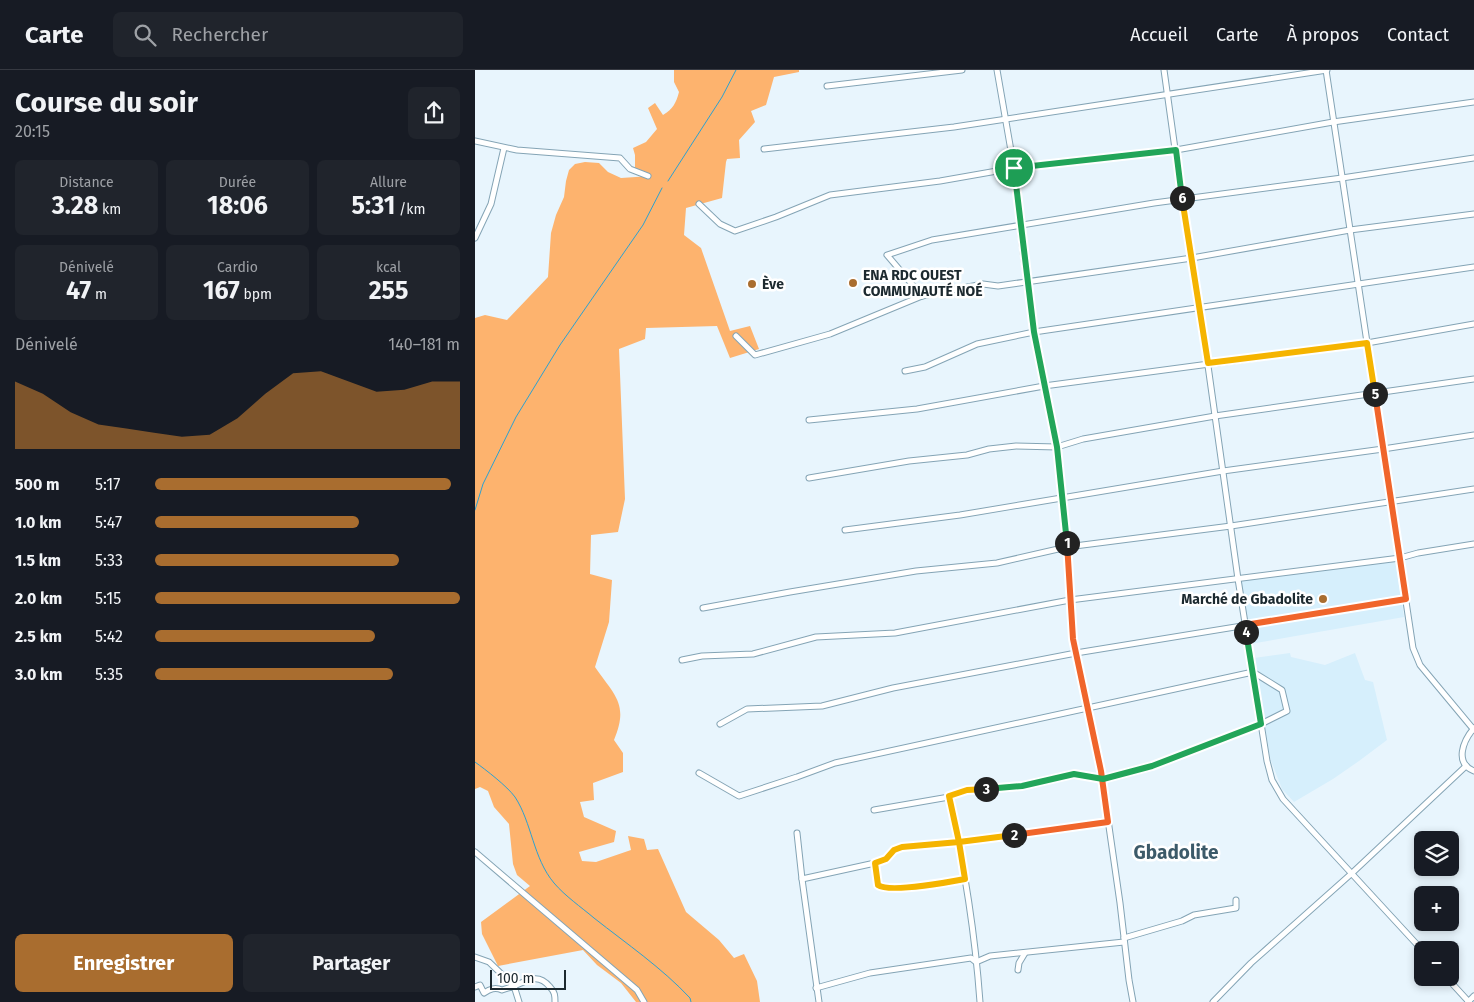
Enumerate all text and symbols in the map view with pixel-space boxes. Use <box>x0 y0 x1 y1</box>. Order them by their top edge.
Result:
search box <box>113 12 463 57</box>
text: Carte <box>25 21 83 49</box>
icon: search <box>131 21 159 49</box>
text: Rechercher <box>171 23 268 46</box>
text: Accueil <box>1130 24 1188 46</box>
text: Carte <box>1216 24 1259 46</box>
text: À propos <box>1287 24 1359 46</box>
text: Contact <box>1387 24 1449 46</box>
text: Course du soir <box>15 86 198 119</box>
button: share <box>408 87 460 139</box>
text: 20:15 <box>15 122 50 141</box>
pin <box>993 147 1035 189</box>
icon: arrive <box>1000 154 1028 182</box>
text: Distance <box>59 174 114 191</box>
text: Durée <box>219 174 256 191</box>
text: Allure <box>370 174 407 191</box>
pin: 6 <box>1169 186 1195 210</box>
text: 6 <box>1179 190 1186 207</box>
text: 3.28 <box>52 191 98 221</box>
text: 18:06 <box>207 191 268 221</box>
text: 5:31 <box>351 191 395 221</box>
text: km <box>98 201 121 218</box>
text: /km <box>395 201 426 218</box>
text: Dénivelé <box>59 259 114 276</box>
text: Cardio <box>217 259 258 276</box>
text: kcal <box>376 259 401 276</box>
place label: ENA RDC OUEST COMMUNAUTÉ NOÉ <box>863 267 983 300</box>
place label: Ève <box>762 275 784 293</box>
text: 47 <box>66 276 91 306</box>
text: 167 <box>203 276 240 306</box>
text: 255 <box>369 276 408 306</box>
marker: ENA RDC OUEST COMMUNAUTÉ NOÉ <box>847 277 859 289</box>
marker: Ève <box>746 278 758 290</box>
text: m <box>91 286 107 303</box>
text: bpm <box>240 286 272 303</box>
text: Dénivelé <box>15 335 78 354</box>
text: 140–181 m <box>388 335 460 354</box>
pin: 5 <box>1363 382 1387 406</box>
text: 5 <box>1372 386 1379 403</box>
text: 500 m <box>15 475 60 494</box>
text: 5:17 <box>95 475 120 494</box>
text: 1.0 km <box>15 513 62 532</box>
text: 5:47 <box>95 513 122 532</box>
pin: 1 <box>1055 530 1079 556</box>
text: 1 <box>1064 535 1071 552</box>
text: 1.5 km <box>15 551 61 570</box>
text: 5:33 <box>95 551 123 570</box>
text: 2.0 km <box>15 589 62 608</box>
text: 5:15 <box>95 589 121 608</box>
place label: Marché de Gbadolite <box>1181 591 1313 608</box>
marker: Marché de Gbadolite <box>1317 593 1329 605</box>
pin: 4 <box>1233 620 1259 644</box>
text: 4 <box>1243 624 1250 641</box>
text: 2.5 km <box>15 627 62 646</box>
text: 5:42 <box>95 627 123 646</box>
text: 3.0 km <box>15 665 62 684</box>
text: 5:35 <box>95 665 123 684</box>
pin: 3 <box>973 776 999 802</box>
text: 3 <box>983 781 990 798</box>
pin: 2 <box>1001 822 1027 848</box>
text: 2 <box>1011 827 1018 844</box>
map controls <box>1414 831 1459 986</box>
button: layers <box>1414 831 1459 876</box>
district label: Gbadolite <box>1134 841 1218 864</box>
button: + <box>1414 886 1459 931</box>
button: Enregistrer <box>15 934 233 992</box>
button: Partager <box>243 934 460 992</box>
button: − <box>1414 941 1459 986</box>
scale bar <box>490 967 566 990</box>
text: 100 m <box>497 970 534 987</box>

